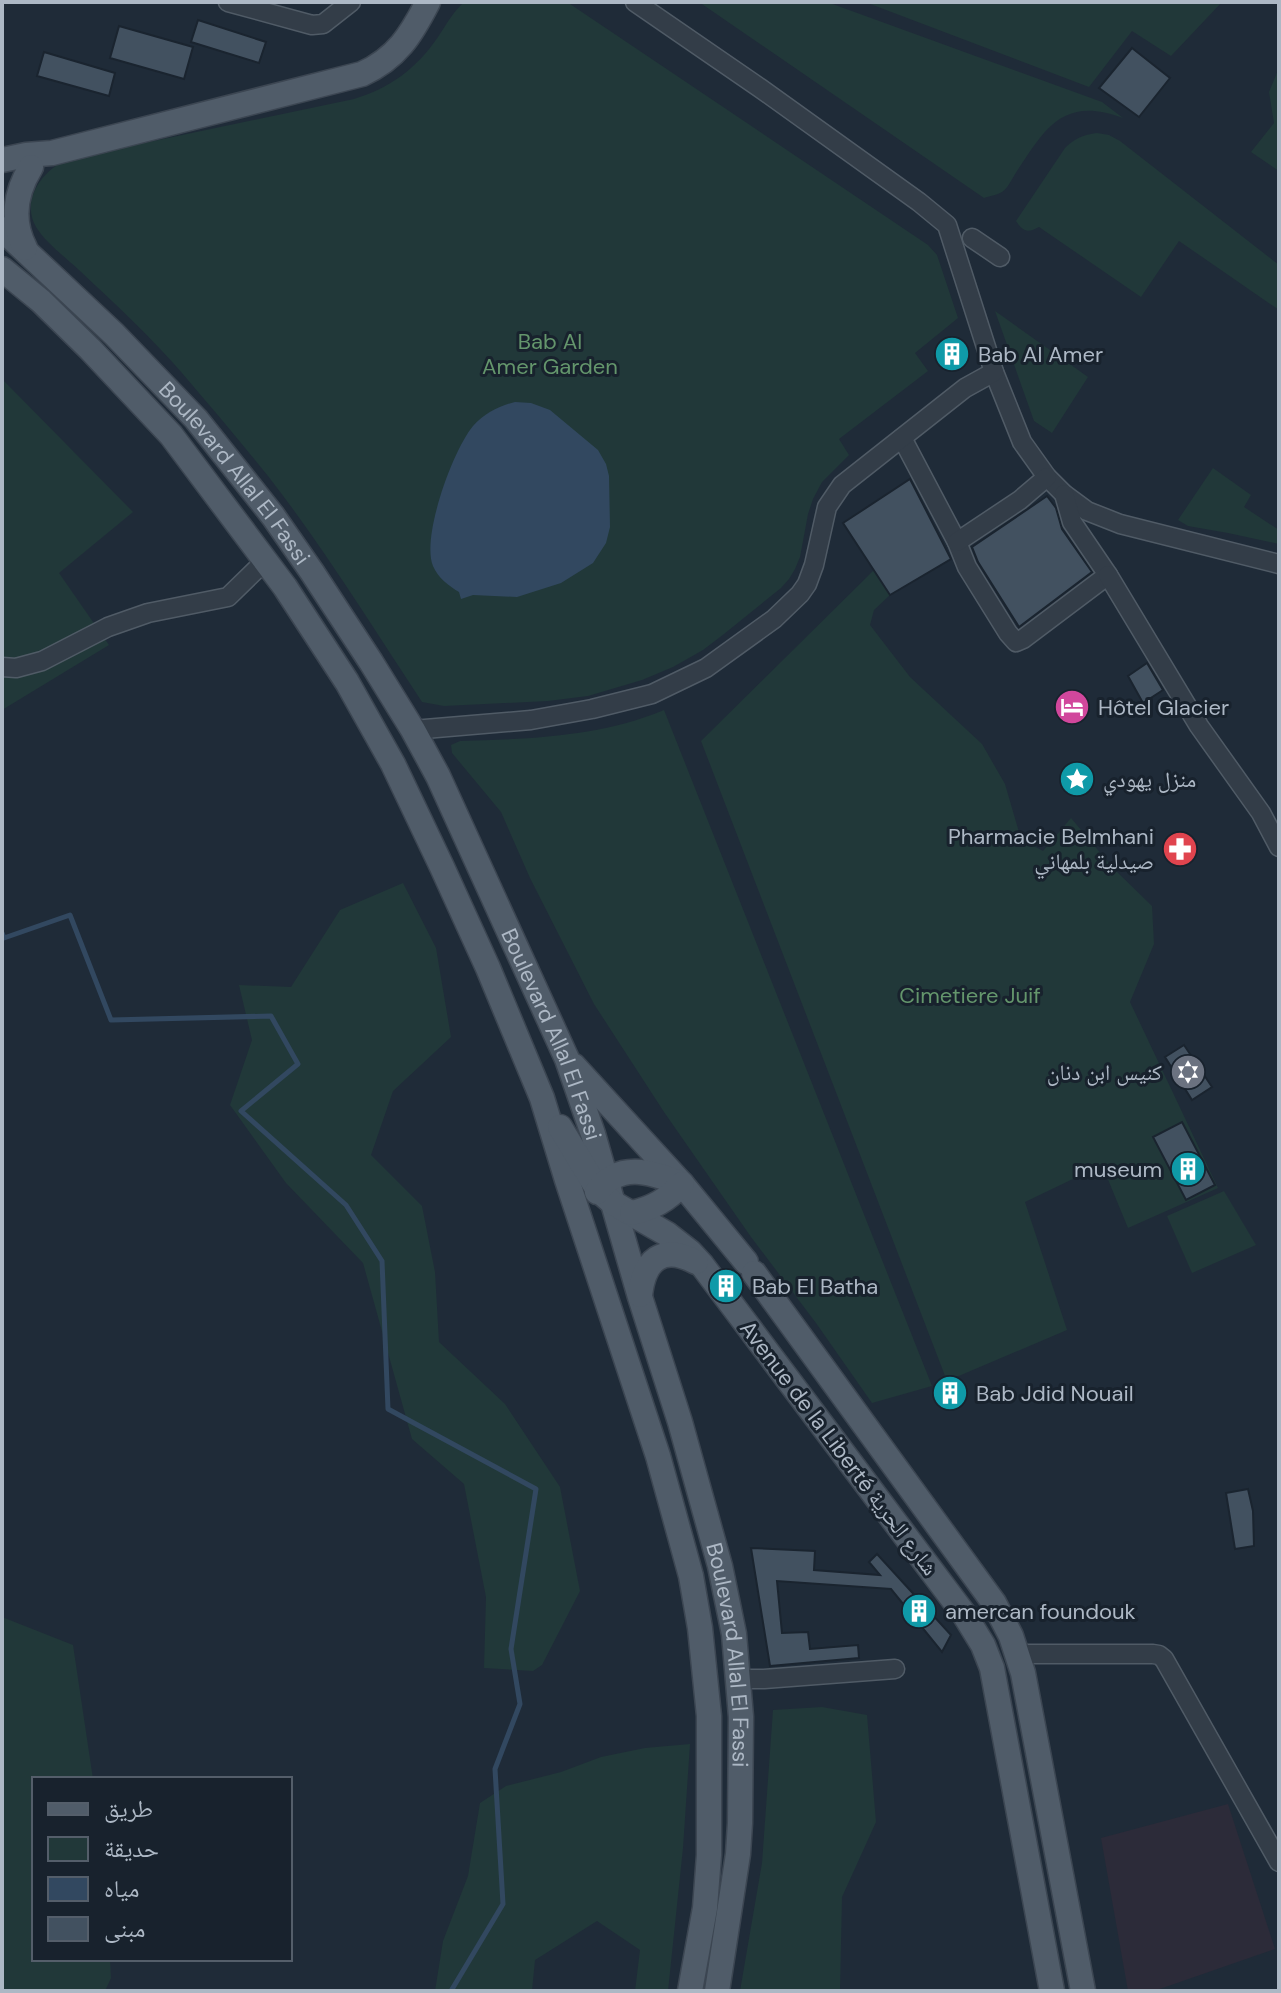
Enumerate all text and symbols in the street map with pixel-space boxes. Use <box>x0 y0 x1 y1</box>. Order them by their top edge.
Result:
park label: Bab Al Amer Garden <box>482 327 618 381</box>
building icon: Bab Al Amer <box>933 335 971 373</box>
place label: Bab Al Amer <box>978 340 1103 369</box>
street label: Boulevard Allal El Fassi <box>153 375 317 570</box>
hotel icon: Hôtel Glacier <box>1053 688 1091 726</box>
place label: Hôtel Glacier <box>1098 693 1229 722</box>
place icon: منزل يهودي <box>1058 760 1096 798</box>
place label: منزل يهودي <box>1103 765 1196 796</box>
place label: Pharmacie Belmhani صيدلية بلمهاني <box>948 822 1154 878</box>
pharmacy icon: Pharmacie Belmhani صيدلية بلمهاني <box>1161 830 1199 868</box>
street label: Boulevard Allal El Fassi <box>495 924 608 1143</box>
park label: Cimetiere Juif <box>899 981 1041 1010</box>
synagogue icon: كنيس ابن دنان <box>1169 1053 1207 1091</box>
place label: كنيس ابن دنان <box>1047 1058 1162 1087</box>
building icon: museum <box>1169 1150 1207 1188</box>
place label: museum <box>1074 1155 1162 1184</box>
building icon: Bab El Batha <box>707 1267 745 1305</box>
place label: Bab El Batha <box>752 1272 878 1301</box>
street label: Avenue de la Liberté شارع الحرية <box>734 1315 944 1581</box>
building icon: Bab Jdid Nouail <box>931 1374 969 1412</box>
place label: Bab Jdid Nouail <box>976 1379 1134 1408</box>
street label: Boulevard Allal El Fassi <box>700 1539 755 1768</box>
building icon: amercan foundouk <box>900 1592 938 1630</box>
place label: amercan foundouk <box>945 1597 1136 1626</box>
legend <box>32 1777 292 1961</box>
text: طريق <box>104 1793 153 1824</box>
text: حديقة <box>104 1833 159 1864</box>
text: مياه <box>104 1873 139 1904</box>
text: مبنى <box>104 1913 145 1944</box>

